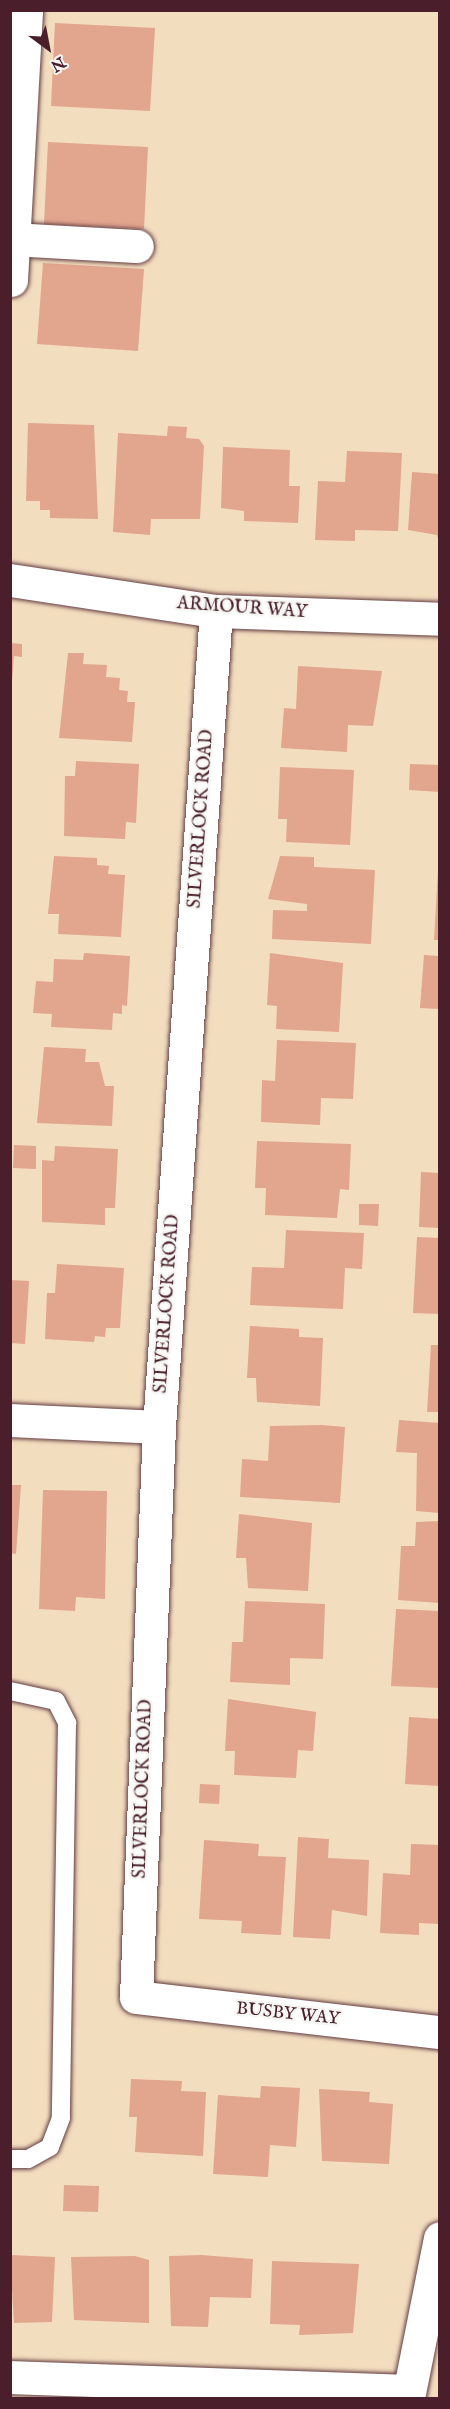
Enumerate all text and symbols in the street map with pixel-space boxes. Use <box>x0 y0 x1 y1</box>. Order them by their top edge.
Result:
north arrow <box>18 18 78 78</box>
text: N <box>46 51 69 75</box>
street label: ARMOUR WAY <box>176 594 308 624</box>
street label: SILVERLOCK ROAD <box>185 729 219 909</box>
street label: SILVERLOCK ROAD <box>151 1214 185 1394</box>
street label: SILVERLOCK ROAD <box>130 1699 158 1879</box>
street label: BUSBY WAY <box>235 1999 341 2031</box>

